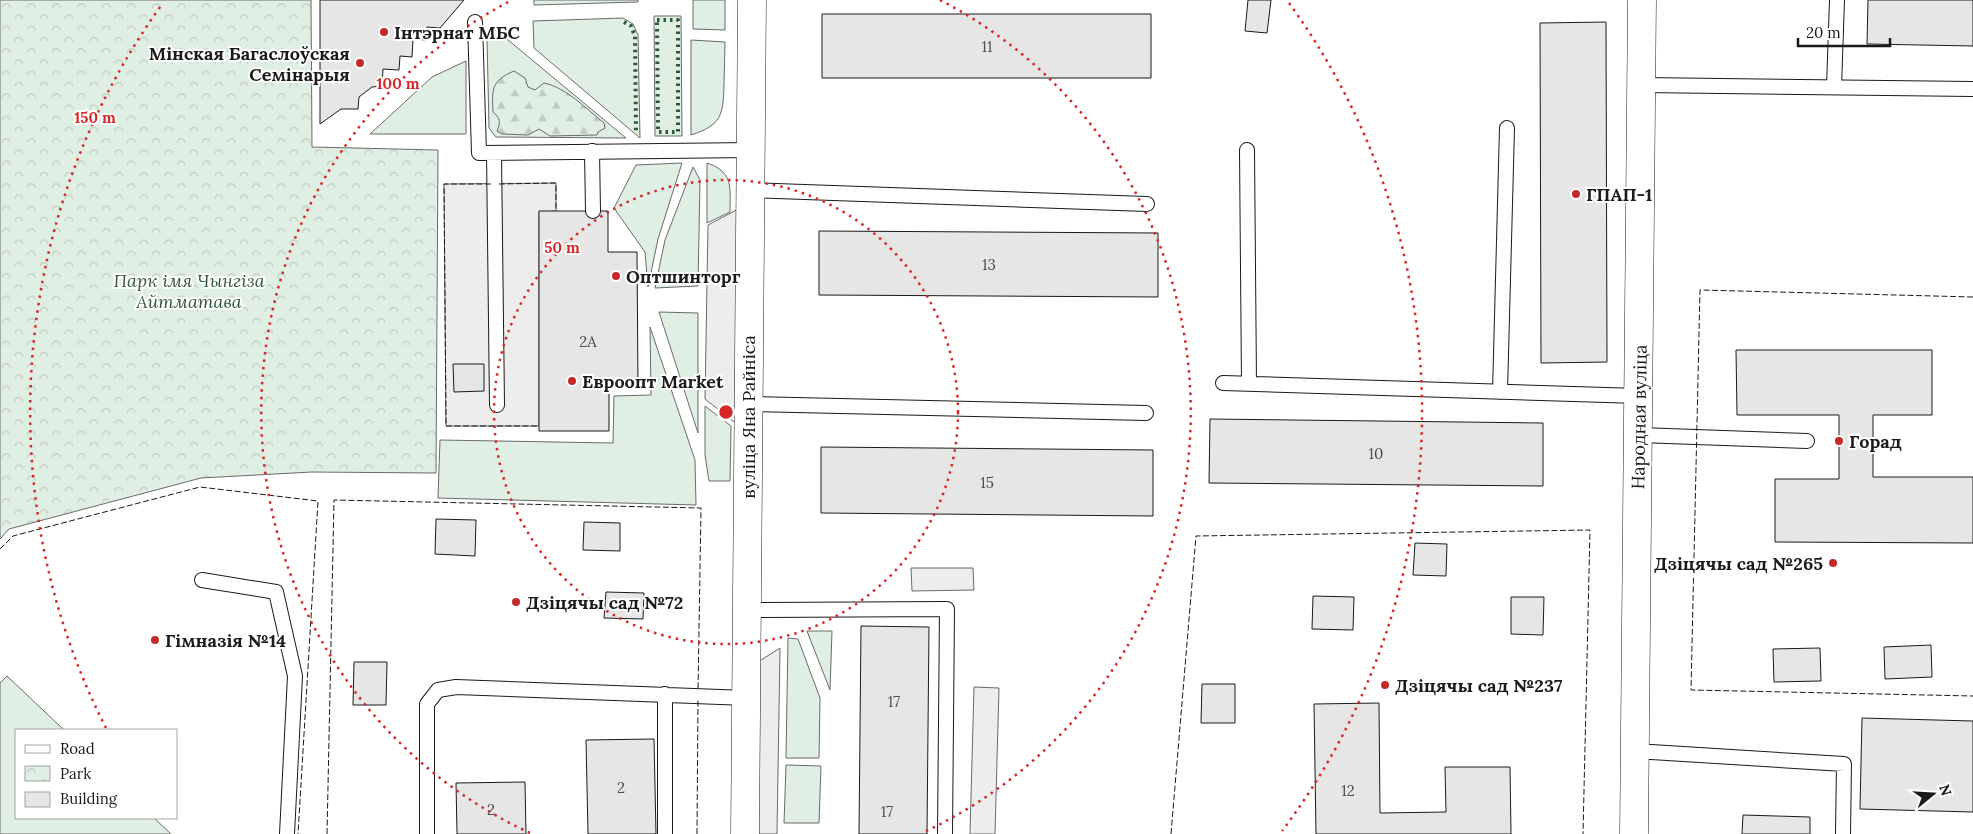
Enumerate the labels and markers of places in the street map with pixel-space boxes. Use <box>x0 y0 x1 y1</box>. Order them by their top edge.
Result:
place label: Інтэрнат МБС <box>394 21 521 44</box>
marker: Інтэрнат МБС <box>378 26 390 38</box>
place label: Мінская Багаслоўская Семінарыя <box>149 42 350 86</box>
marker: Мінская Багаслоўская Семінарыя <box>354 57 366 69</box>
place label: ГПАП-1 <box>1586 183 1652 206</box>
marker: ГПАП-1 <box>1570 188 1582 200</box>
place label: Оптшинторг <box>626 265 741 288</box>
marker: Оптшинторг <box>610 270 622 282</box>
place label: Евроопт Market <box>582 370 724 393</box>
marker: Евроопт Market <box>566 375 578 387</box>
centre of rings <box>717 403 735 421</box>
place label: Горад <box>1849 430 1902 453</box>
marker: Горад <box>1833 435 1845 447</box>
place label: Дзіцячы сад №265 <box>1654 552 1823 575</box>
marker: Дзіцячы сад №265 <box>1827 557 1839 569</box>
place label: Дзіцячы сад №72 <box>526 591 683 614</box>
marker: Дзіцячы сад №72 <box>510 596 522 608</box>
place label: Гімназія №14 <box>165 629 286 652</box>
marker: Гімназія №14 <box>149 634 161 646</box>
place label: Дзіцячы сад №237 <box>1395 674 1563 697</box>
marker: Дзіцячы сад №237 <box>1379 679 1391 691</box>

